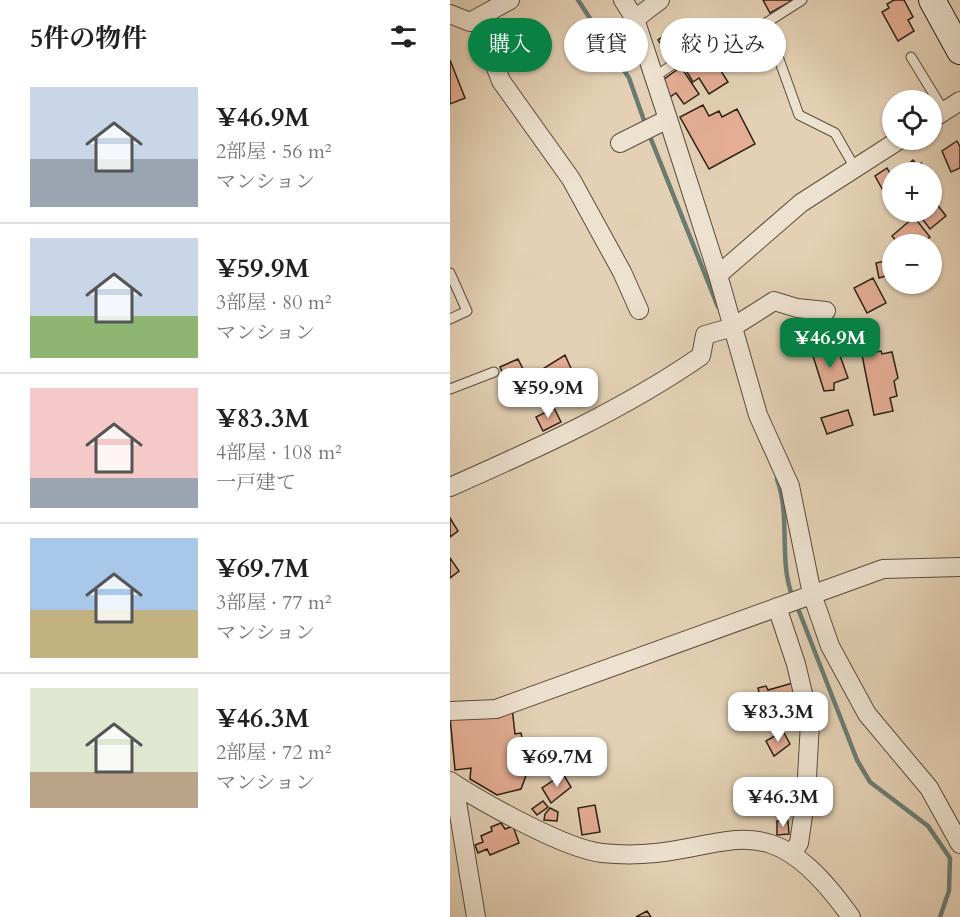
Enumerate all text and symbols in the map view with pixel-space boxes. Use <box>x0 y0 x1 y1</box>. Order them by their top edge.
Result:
chip: 購入 <box>468 18 552 72</box>
chip: 賃貸 <box>564 18 648 72</box>
chip: 絞り込み <box>660 18 786 72</box>
icon: filters <box>387 20 420 53</box>
text: 5件の物件 <box>30 21 147 56</box>
map controls <box>882 90 942 294</box>
button: locate <box>882 90 942 150</box>
text: ¥46.9M <box>216 100 309 135</box>
icon: home <box>78 111 150 183</box>
text: 2部屋 · 56 m² <box>216 138 332 165</box>
button: + <box>882 162 942 222</box>
text: マンション <box>216 168 315 195</box>
button: − <box>882 234 942 294</box>
text: ¥59.9M <box>216 251 309 286</box>
icon: home <box>78 262 150 334</box>
text: 3部屋 · 80 m² <box>216 289 332 316</box>
pin: ¥46.9M <box>781 318 879 369</box>
text: マンション <box>216 319 315 346</box>
text: ¥46.9M <box>794 324 866 351</box>
pin: ¥59.9M <box>499 368 597 419</box>
text: ¥59.9M <box>512 374 584 401</box>
text: ¥83.3M <box>216 401 309 436</box>
icon: home <box>78 412 150 484</box>
text: 4部屋 · 108 m² <box>216 439 342 466</box>
text: 一戸建て <box>216 469 296 496</box>
text: ¥69.7M <box>216 551 309 586</box>
icon: home <box>78 562 150 634</box>
text: 3部屋 · 77 m² <box>216 589 332 616</box>
text: マンション <box>216 619 315 646</box>
pin: ¥83.3M <box>729 692 827 743</box>
text: ¥83.3M <box>742 698 814 725</box>
text: ¥46.3M <box>216 701 309 736</box>
icon: home <box>78 712 150 784</box>
pin: ¥69.7M <box>508 737 606 788</box>
text: 2部屋 · 72 m² <box>216 739 332 766</box>
text: ¥69.7M <box>521 743 593 770</box>
text: マンション <box>216 769 315 796</box>
pin: ¥46.3M <box>734 777 832 828</box>
text: ¥46.3M <box>747 783 819 810</box>

